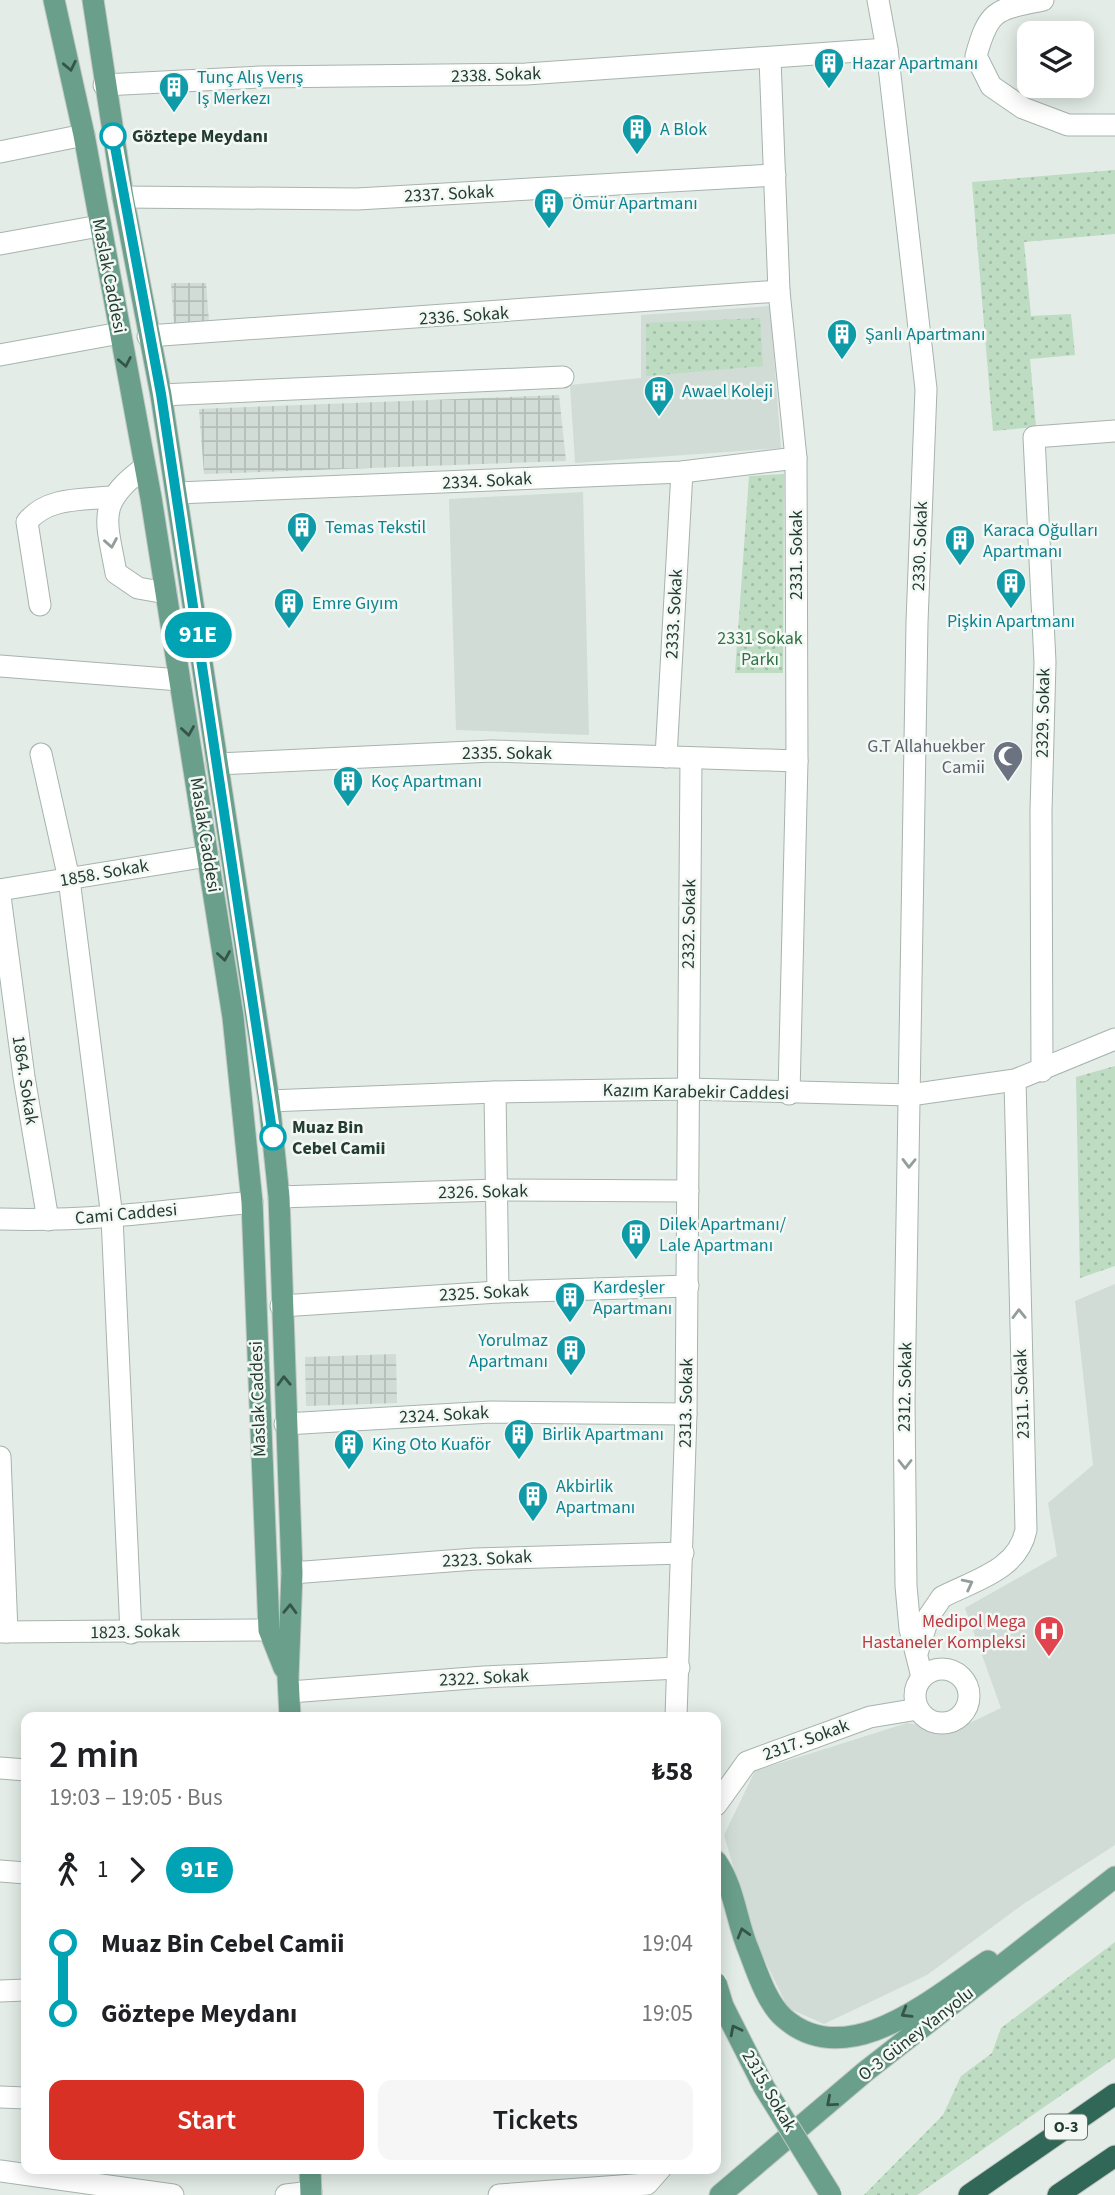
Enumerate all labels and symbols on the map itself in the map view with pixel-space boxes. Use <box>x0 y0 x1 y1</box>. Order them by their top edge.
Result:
building icon: Hazar Apartmanı <box>812 46 846 90</box>
place label: Hazar Apartmanı <box>852 51 978 76</box>
one-way arrow <box>61 60 76 72</box>
street label: 2338. Sokak <box>451 61 541 89</box>
place label: Tunç Alış Verış Iş Merkezı <box>197 65 303 111</box>
building icon: Tunç Alış Verış Iş Merkezı <box>157 70 191 114</box>
building icon: A Blok <box>620 112 654 156</box>
place label: A Blok <box>660 117 707 142</box>
marker: Göztepe Meydanı <box>100 123 126 149</box>
place label: Göztepe Meydanı <box>132 124 268 149</box>
street label: 2337. Sokak <box>403 179 495 209</box>
building icon: Ömür Apartmanı <box>532 186 566 230</box>
place label: Ömür Apartmanı <box>572 191 698 216</box>
street label: Maslak Caddesi <box>86 217 132 335</box>
street label: 2336. Sokak <box>418 300 510 332</box>
building icon: Şanlı Apartmanı <box>825 317 859 361</box>
place label: Şanlı Apartmanı <box>865 322 985 347</box>
one-way arrow <box>117 356 132 368</box>
building icon: Awael Koleji <box>642 374 676 418</box>
place label: Awael Koleji <box>682 379 773 404</box>
street label: 2334. Sokak <box>441 466 533 496</box>
street label: 2330. Sokak <box>906 501 934 591</box>
building icon: Temas Tekstil <box>285 510 319 554</box>
street label: 2331. Sokak <box>784 510 809 600</box>
place label: Temas Tekstil <box>325 515 426 540</box>
place label: Karaca Oğulları Apartmanı <box>983 518 1098 564</box>
building icon: Karaca Oğulları Apartmanı <box>943 523 977 567</box>
one-way arrow <box>103 537 118 549</box>
building icon: Pişkin Apartmanı <box>994 566 1028 610</box>
street label: 2333. Sokak <box>659 568 689 660</box>
building icon: Emre Gıyım <box>272 586 306 630</box>
place label: Emre Gıyım <box>312 591 398 616</box>
place label: Pişkin Apartmanı <box>947 609 1075 634</box>
line badge: 91E <box>158 612 238 658</box>
park label: 2331 Sokak Parkı <box>717 626 803 672</box>
street label: 2329. Sokak <box>1030 668 1056 758</box>
one-way arrow <box>180 725 195 737</box>
place label: G.T Allahuekber Camii <box>867 734 986 780</box>
mosque icon: G.T Allahuekber Camii <box>991 739 1025 783</box>
street label: 2335. Sokak <box>462 741 552 766</box>
building icon: Koç Apartmanı <box>331 764 365 808</box>
place label: Koç Apartmanı <box>371 769 482 794</box>
street label: Maslak Caddesi <box>184 776 226 894</box>
street label: 1858. Sokak <box>58 853 151 893</box>
street label: 2332. Sokak <box>676 879 702 969</box>
one-way arrow <box>216 950 231 962</box>
street label: 1864. Sokak <box>6 1034 44 1126</box>
street label: Kazım Karabekir Caddesi <box>602 1078 790 1106</box>
place label: Muaz Bin Cebel Camii <box>292 1115 386 1161</box>
marker: Muaz Bin Cebel Camii <box>260 1124 286 1150</box>
one-way arrow <box>901 1158 917 1169</box>
street label: 2326. Sokak <box>438 1179 528 1205</box>
street label: Cami Caddesi <box>74 1197 178 1231</box>
place label: Dilek Apartmanı/ Lale Apartmanı <box>659 1212 787 1258</box>
building icon: Dilek Apartmanı/ Lale Apartmanı <box>619 1217 653 1261</box>
place label: Kardeşler Apartmanı <box>593 1275 672 1321</box>
street label: 2325. Sokak <box>438 1278 530 1308</box>
building icon: Kardeşler Apartmanı <box>553 1280 587 1324</box>
one-way arrow <box>1012 1308 1027 1319</box>
place label: Yorulmaz Apartmanı <box>469 1328 548 1374</box>
building icon: Yorulmaz Apartmanı <box>554 1333 588 1377</box>
street label: Maslak Caddesi <box>243 1341 273 1457</box>
street label: 2312. Sokak <box>892 1342 918 1432</box>
street label: 2311. Sokak <box>1008 1349 1036 1439</box>
street label: 2313. Sokak <box>673 1358 699 1448</box>
one-way arrow <box>276 1376 291 1387</box>
street label: 2324. Sokak <box>398 1400 490 1430</box>
building icon: Birlik Apartmanı <box>502 1417 536 1461</box>
place label: Birlik Apartmanı <box>542 1422 664 1447</box>
building icon: King Oto Kuaför <box>332 1427 366 1471</box>
place label: King Oto Kuaför <box>372 1432 491 1457</box>
one-way arrow <box>897 1459 913 1470</box>
place label: Akbirlik Apartmanı <box>556 1474 635 1520</box>
building icon: Akbirlik Apartmanı <box>516 1479 550 1523</box>
street label: 2323. Sokak <box>441 1544 533 1574</box>
one-way arrow <box>960 1579 973 1593</box>
one-way arrow <box>283 1603 298 1614</box>
place label: Medipol Mega Hastaneler Kompleksi <box>862 1609 1026 1655</box>
hospital icon: Medipol Mega Hastaneler Kompleksi <box>1032 1614 1066 1658</box>
street label: 1823. Sokak <box>90 1619 180 1645</box>
street label: 2322. Sokak <box>438 1663 530 1693</box>
street label: 2317. Sokak <box>759 1713 853 1767</box>
one-way arrow <box>737 1928 751 1940</box>
street label: O-3 Güney Yanyolu <box>853 1981 979 2087</box>
one-way arrow <box>901 2005 914 2018</box>
one-way arrow <box>730 2025 744 2037</box>
street label: 2315. Sokak <box>736 2046 802 2136</box>
one-way arrow <box>826 2094 839 2106</box>
road number: O-3 <box>1045 2114 1087 2140</box>

